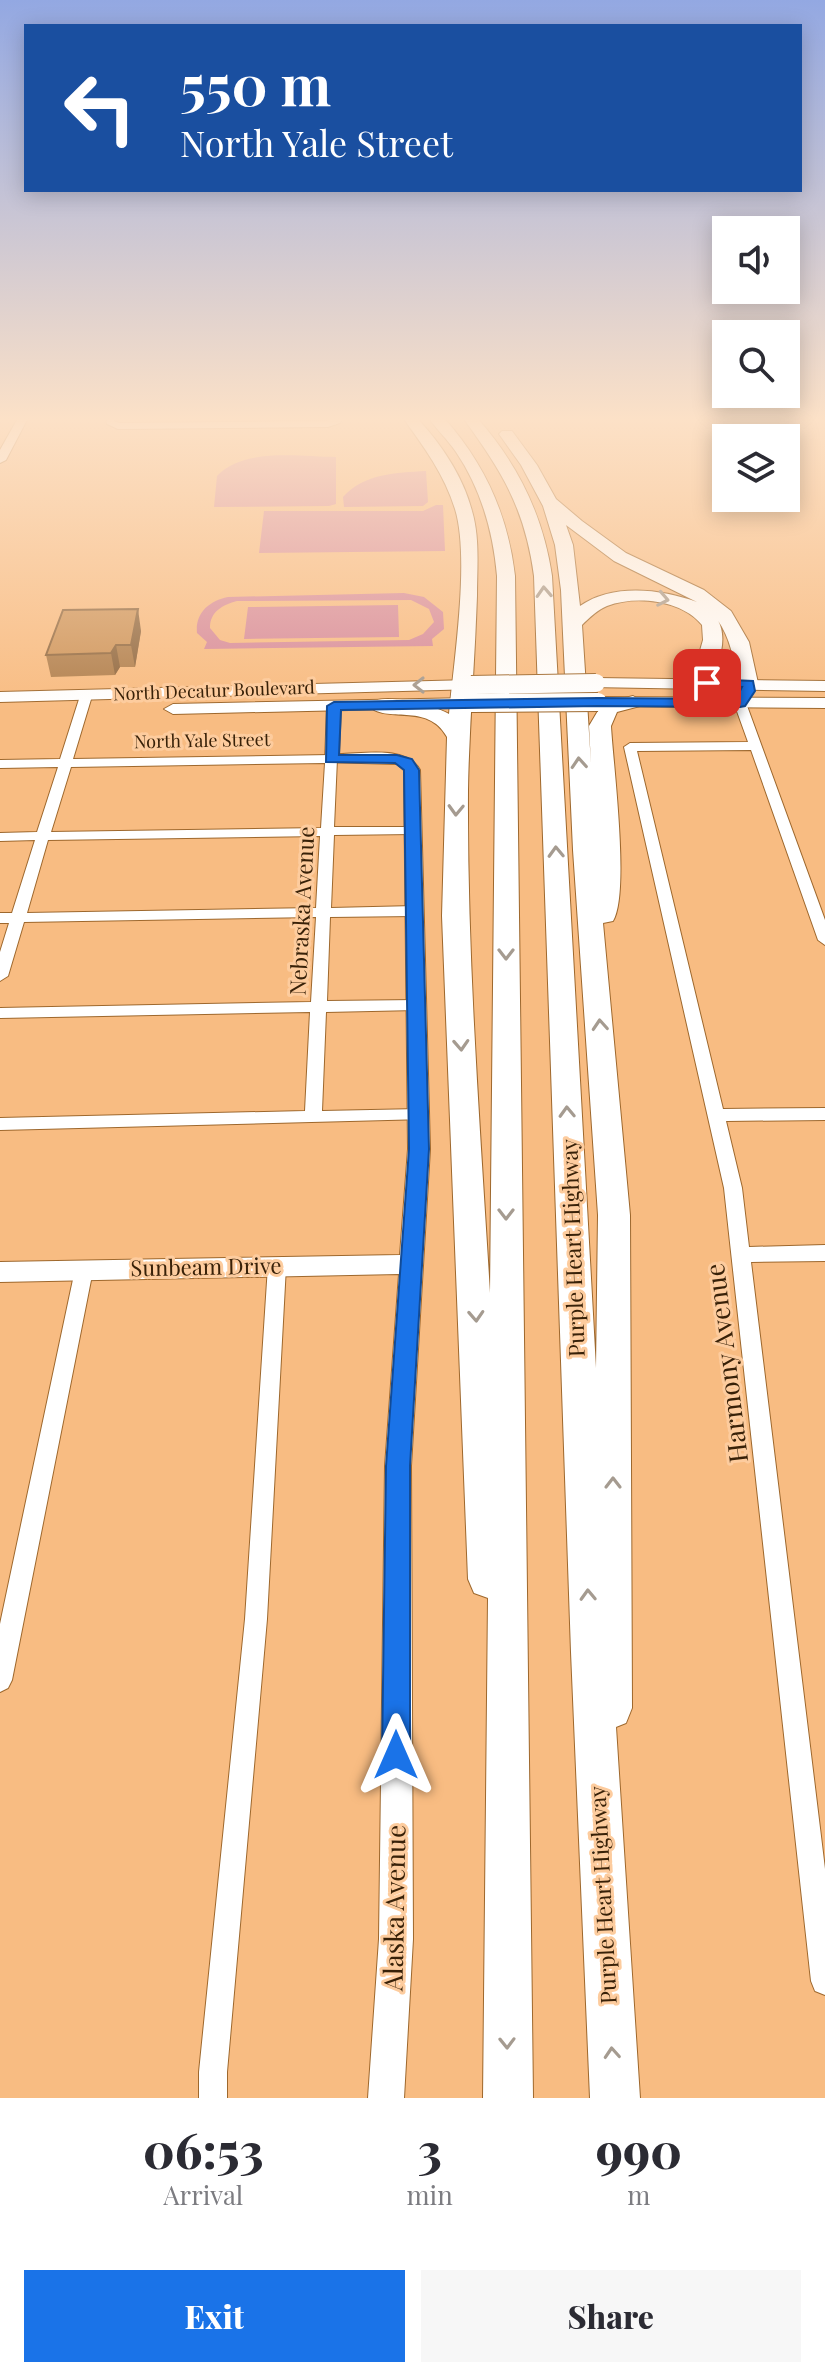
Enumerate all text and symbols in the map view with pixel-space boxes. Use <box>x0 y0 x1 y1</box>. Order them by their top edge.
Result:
text: 550 m <box>180 46 331 121</box>
icon: left <box>48 56 152 160</box>
text: North Yale Street <box>180 118 453 166</box>
map controls <box>712 216 800 512</box>
button: sound <box>712 216 800 304</box>
button: search <box>712 320 800 408</box>
button: layers <box>712 424 800 512</box>
one-way arrow <box>536 585 553 598</box>
one-way arrow <box>656 590 669 607</box>
pin <box>673 649 741 717</box>
icon: arrive <box>685 661 729 705</box>
street label: North Decatur Boulevard <box>113 674 316 706</box>
one-way arrow <box>412 676 425 694</box>
street label: North Yale Street <box>134 727 271 753</box>
one-way arrow <box>571 756 588 769</box>
one-way arrow <box>447 804 464 817</box>
street label: Nebraska Avenue <box>282 826 320 996</box>
one-way arrow <box>547 845 564 858</box>
one-way arrow <box>497 948 515 961</box>
one-way arrow <box>592 1018 609 1031</box>
one-way arrow <box>452 1039 469 1052</box>
one-way arrow <box>559 1105 576 1118</box>
street label: Purple Heart Highway <box>553 1139 591 1358</box>
one-way arrow <box>497 1208 515 1221</box>
street label: Sunbeam Drive <box>130 1250 282 1282</box>
street label: Harmony Avenue <box>696 1262 755 1465</box>
one-way arrow <box>467 1310 484 1323</box>
one-way arrow <box>604 1476 621 1489</box>
one-way arrow <box>580 1588 597 1601</box>
position arrow <box>354 1713 438 1797</box>
street label: Purple Heart Highway <box>581 1785 623 2005</box>
street label: Alaska Avenue <box>375 1824 412 1992</box>
one-way arrow <box>498 2037 516 2050</box>
one-way arrow <box>604 2046 621 2059</box>
text: 06:53 <box>143 2117 263 2181</box>
text: 3 <box>418 2117 442 2181</box>
text: 990 <box>596 2117 682 2181</box>
text: Arrival <box>163 2177 243 2212</box>
text: min <box>407 2177 453 2212</box>
text: m <box>627 2177 650 2212</box>
button: Exit <box>24 2270 405 2362</box>
button: Share <box>421 2270 801 2362</box>

